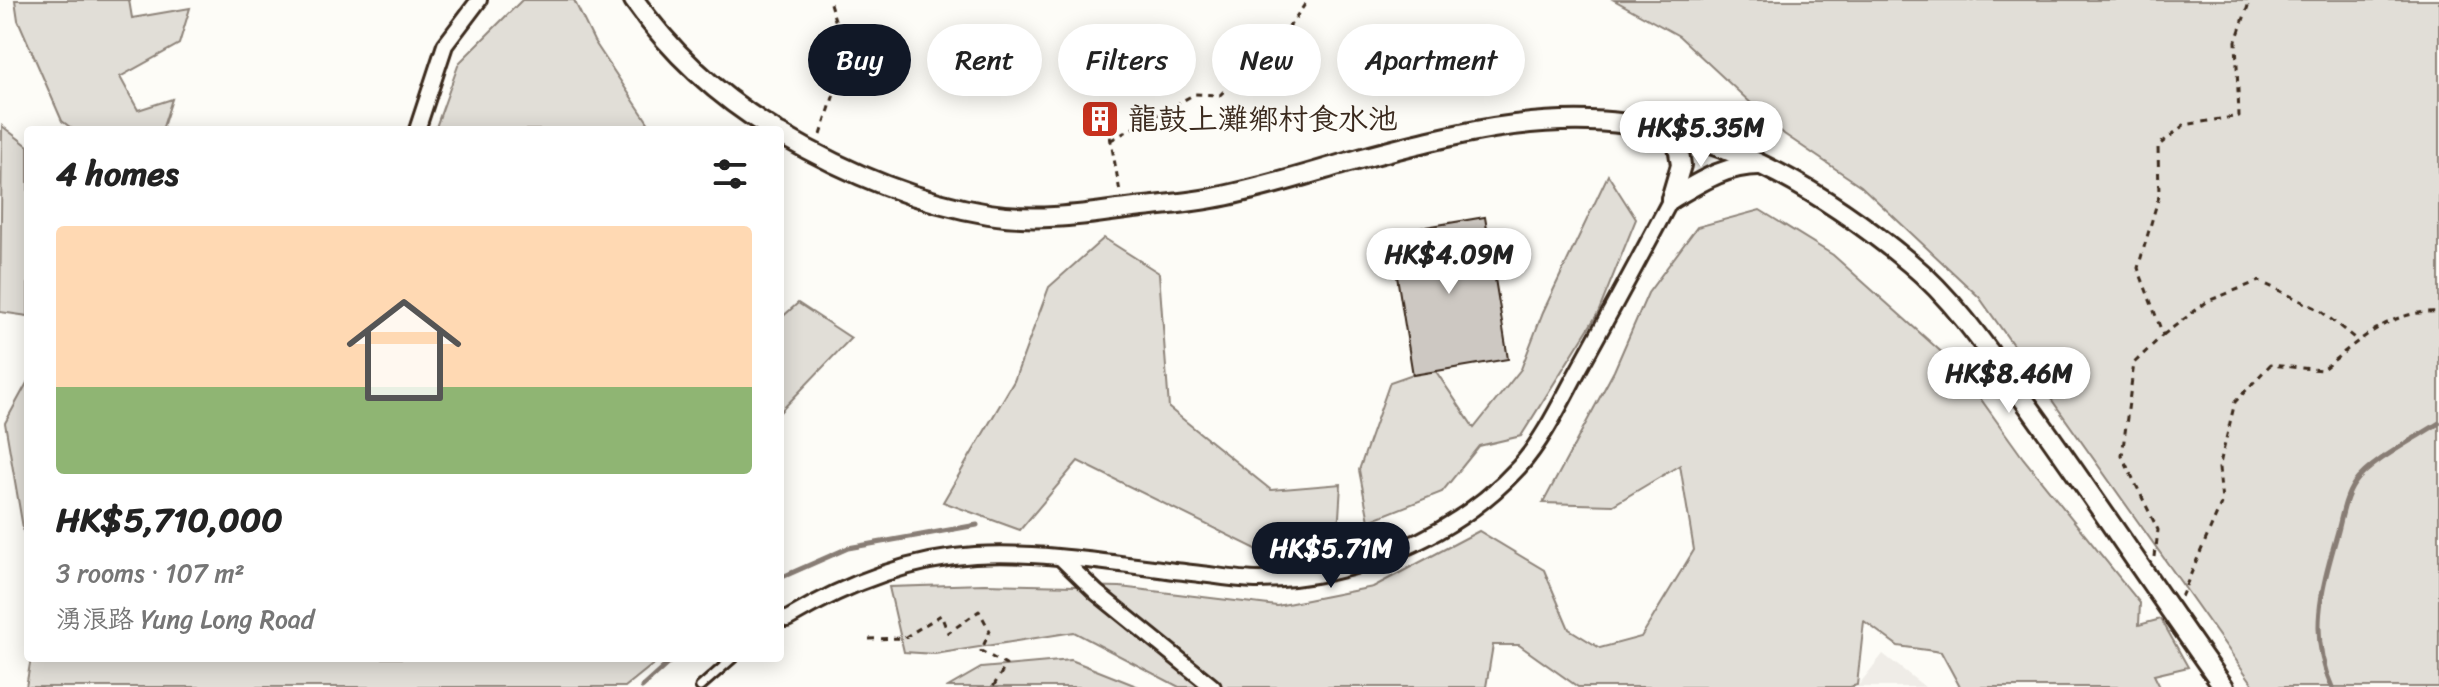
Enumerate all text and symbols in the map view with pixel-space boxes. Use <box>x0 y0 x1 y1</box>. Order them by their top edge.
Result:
chip: Buy <box>808 24 911 96</box>
chip: Rent <box>927 24 1042 96</box>
chip: Filters <box>1058 24 1196 96</box>
chip: New <box>1212 24 1321 96</box>
chip: Apartment <box>1337 24 1525 96</box>
place label: 龍鼓上灘鄉村食水池 <box>1128 92 1398 146</box>
building icon: 龍鼓上灘鄉村食水池 <box>1079 98 1121 140</box>
pin: HK$5.35M <box>1618 101 1784 169</box>
text: HK$5.35M <box>1638 104 1764 150</box>
text: 4 homes <box>56 144 179 204</box>
icon: filters <box>708 152 752 196</box>
pin: HK$4.09M <box>1366 228 1532 296</box>
text: HK$4.09M <box>1384 231 1514 277</box>
icon: home <box>332 278 476 422</box>
pin: HK$8.46M <box>1926 347 2092 415</box>
text: HK$8.46M <box>1945 350 2073 396</box>
text: HK$5,710,000 <box>56 490 283 550</box>
pin: HK$5.71M <box>1248 522 1414 590</box>
text: HK$5.71M <box>1270 525 1392 571</box>
text: 3 rooms · 107 m² <box>56 550 245 596</box>
text: 湧浪路 Yung Long Road <box>56 596 315 642</box>

